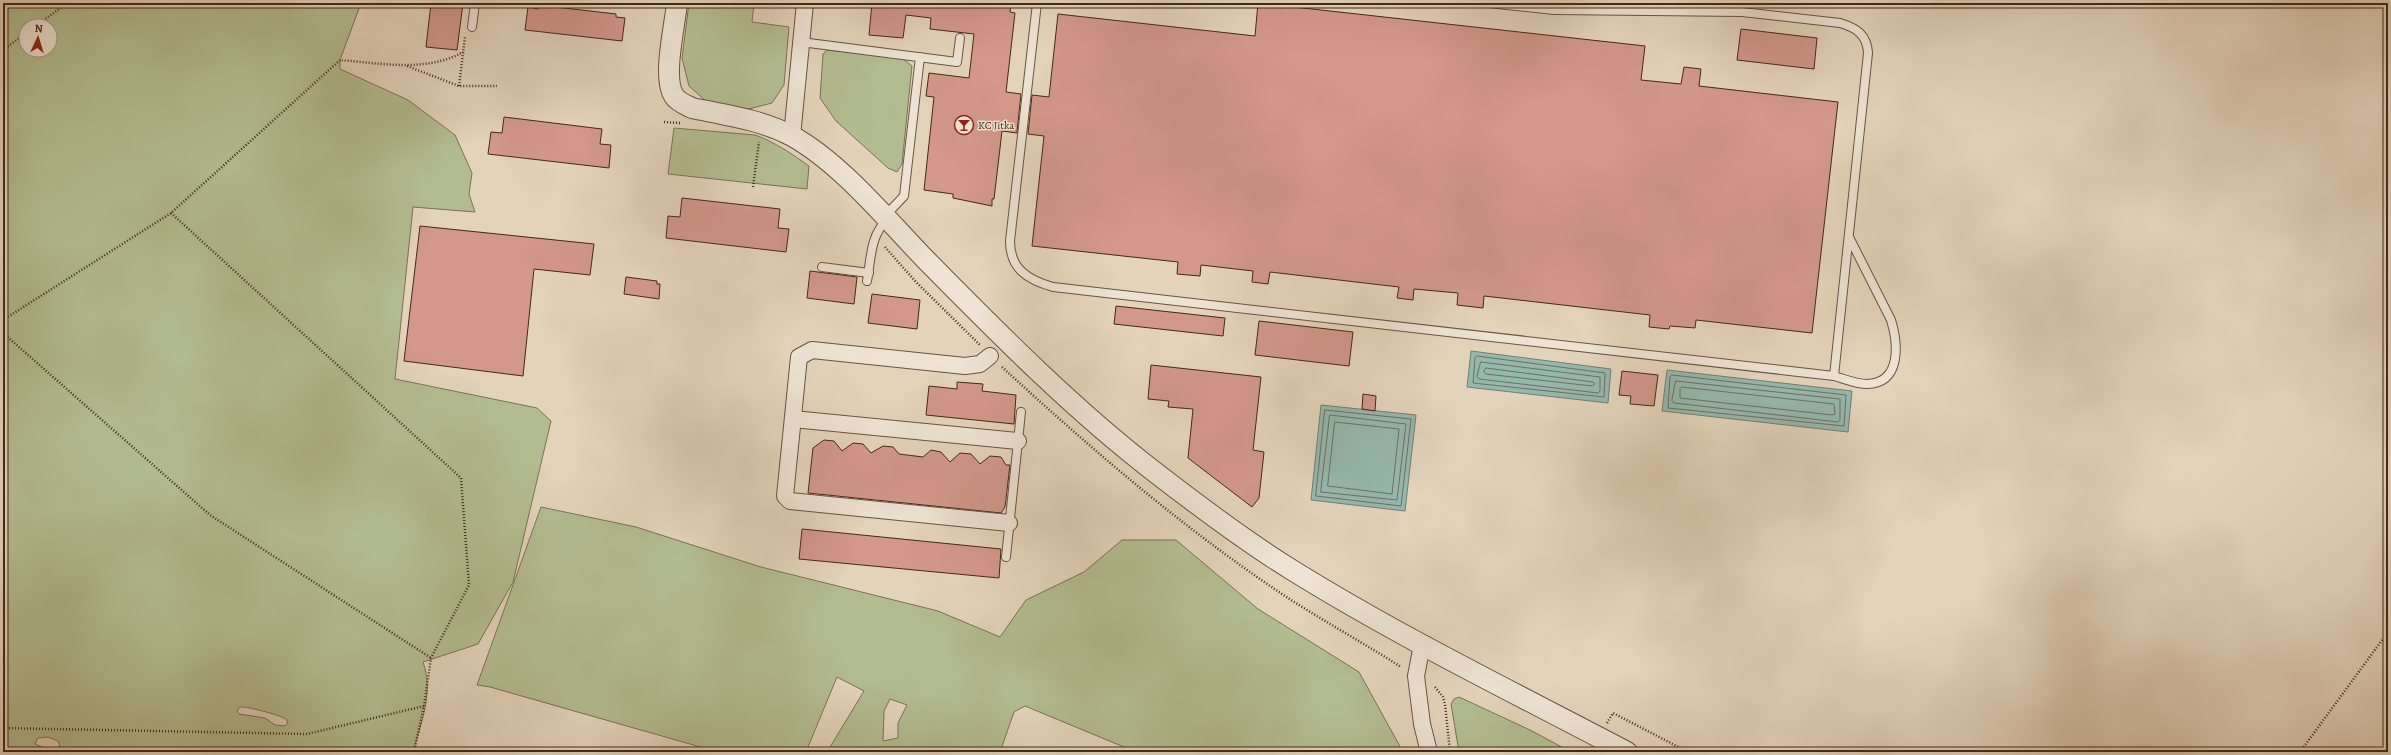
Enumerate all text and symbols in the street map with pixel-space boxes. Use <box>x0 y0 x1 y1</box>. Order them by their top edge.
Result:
north arrow <box>18 18 58 58</box>
text: N <box>34 21 43 36</box>
bar icon: KC Jitka <box>953 114 975 136</box>
place label: KC Jitka <box>978 118 1015 133</box>

